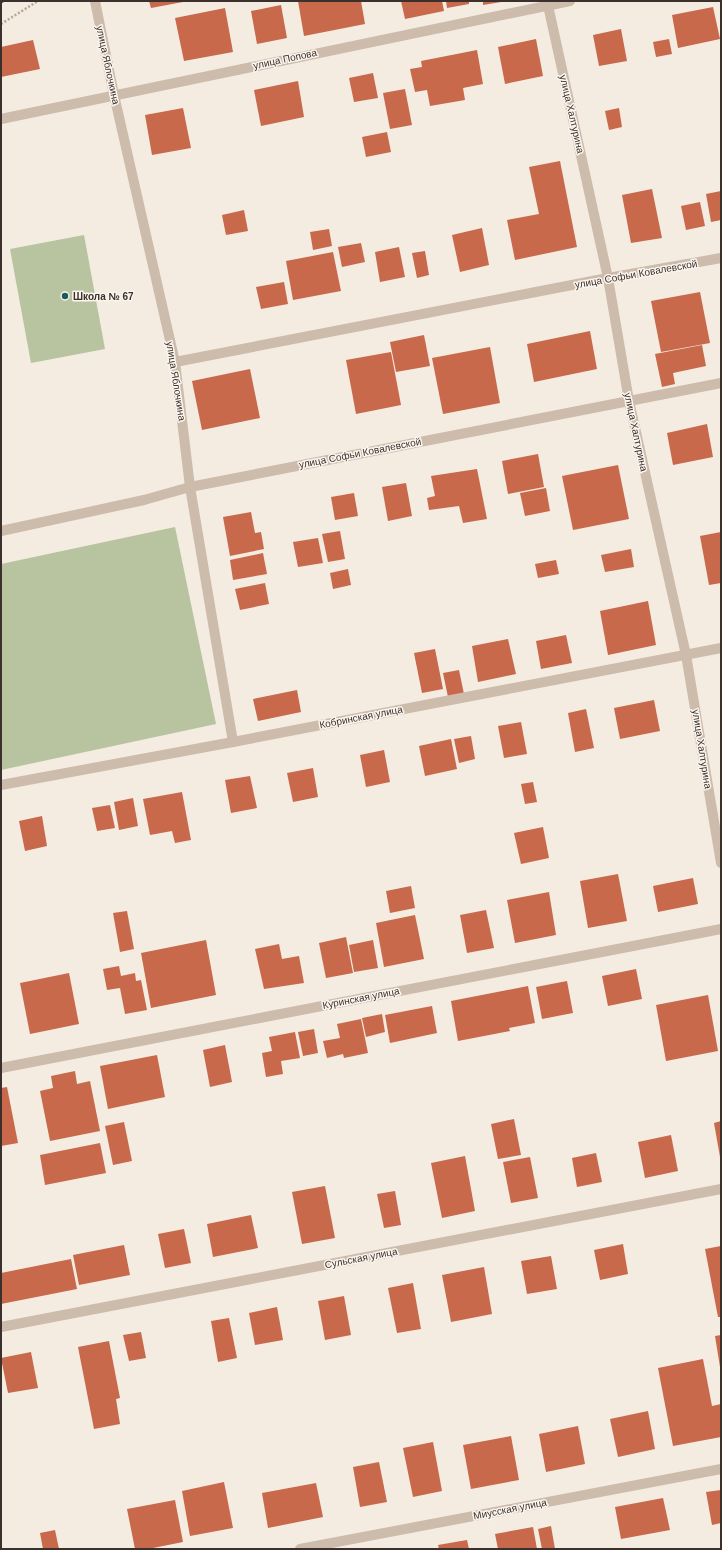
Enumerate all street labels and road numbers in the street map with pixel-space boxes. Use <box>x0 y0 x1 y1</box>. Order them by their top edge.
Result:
street label: улица Яблочкина <box>94 25 122 106</box>
street label: улица Попова <box>252 47 318 71</box>
street label: улица Халтурина <box>558 74 586 155</box>
street label: улица Софьи Ковалевской <box>574 258 698 290</box>
street label: улица Яблочкина <box>164 340 188 422</box>
street label: улица Халтурина <box>622 392 650 473</box>
street label: улица Софьи Ковалевской <box>298 436 422 470</box>
street label: Кобринская улица <box>318 703 404 730</box>
street label: улица Халтурина <box>690 709 714 790</box>
street label: Куринская улица <box>322 985 401 1011</box>
street label: Сульская улица <box>324 1245 399 1270</box>
street label: Миусская улица <box>472 1496 548 1522</box>

